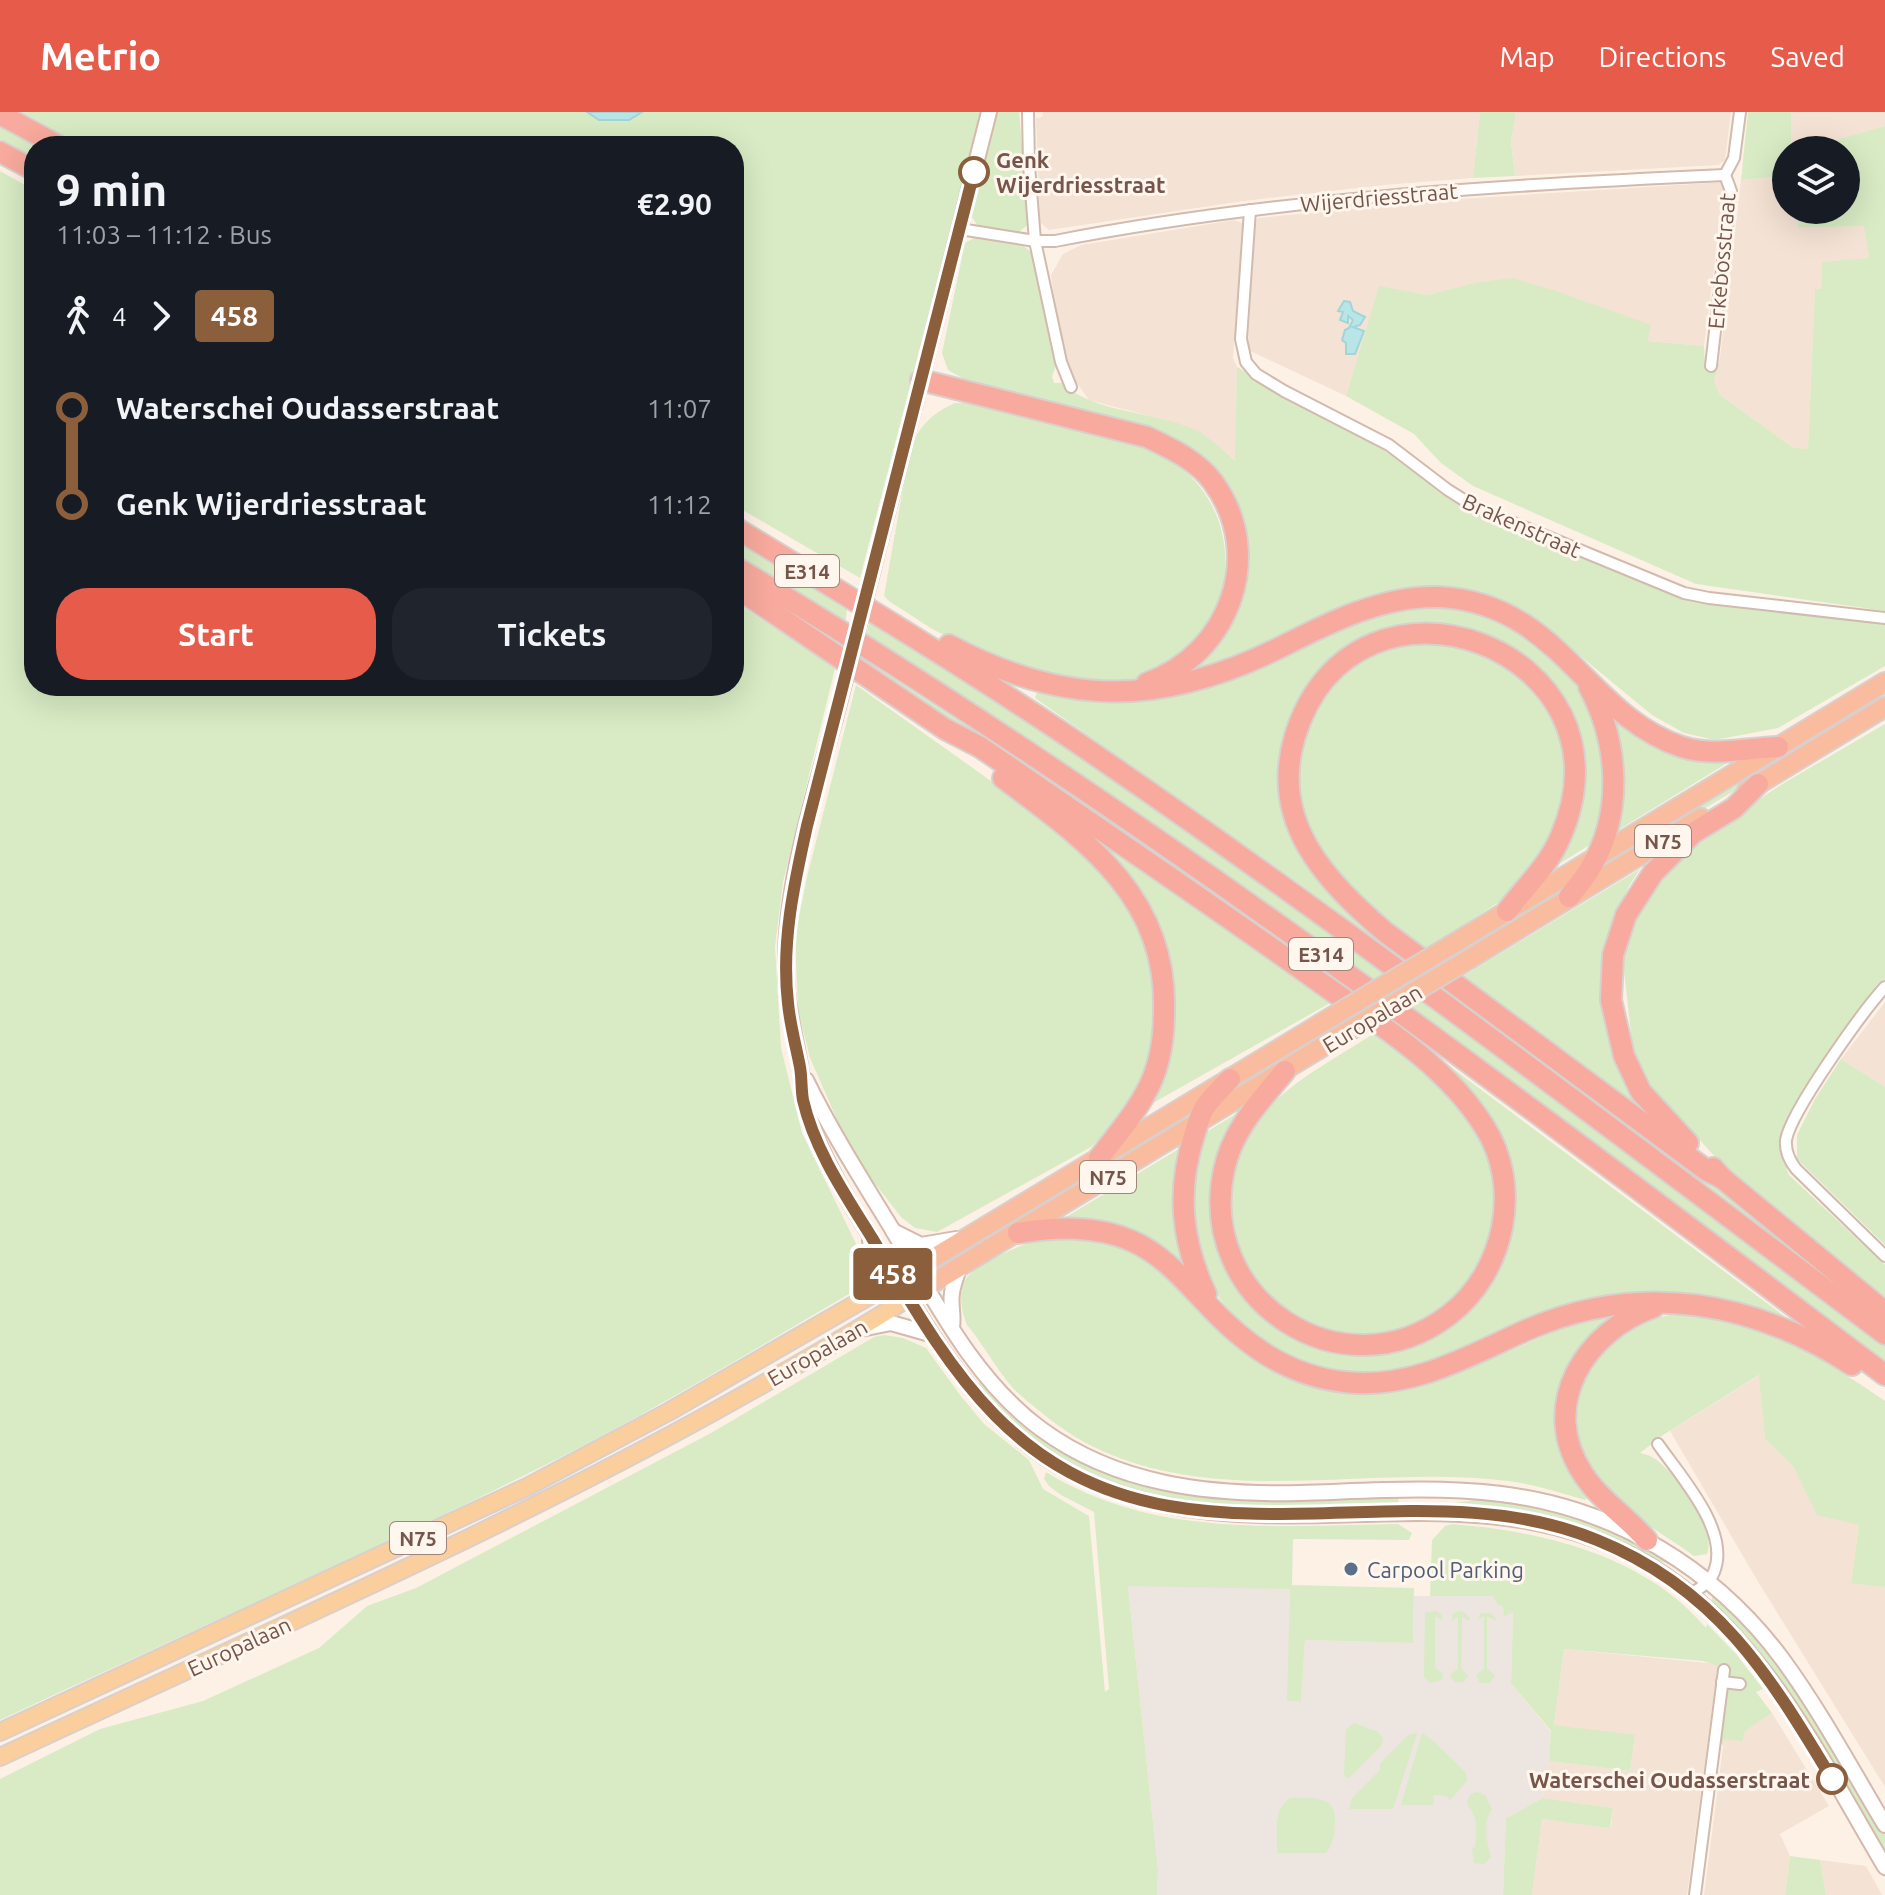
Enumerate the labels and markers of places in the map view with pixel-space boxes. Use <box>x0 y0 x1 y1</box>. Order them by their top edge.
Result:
place label: Genk Wijerdriesstraat <box>996 147 1165 197</box>
marker: Genk Wijerdriesstraat <box>959 157 989 187</box>
place label: Carpool Parking <box>1367 1557 1524 1582</box>
marker: Carpool Parking <box>1342 1560 1360 1578</box>
marker: Waterschei Oudasserstraat <box>1817 1764 1847 1794</box>
place label: Waterschei Oudasserstraat <box>1529 1767 1810 1792</box>

